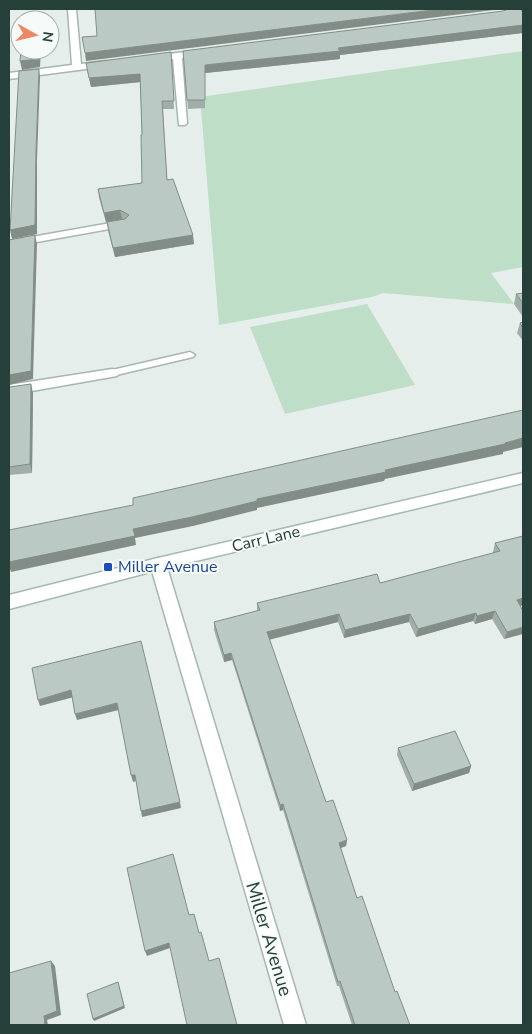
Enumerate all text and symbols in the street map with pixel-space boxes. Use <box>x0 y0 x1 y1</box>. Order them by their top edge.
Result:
north arrow <box>10 10 60 60</box>
text: N <box>37 30 58 43</box>
street label: Carr Lane <box>230 520 302 558</box>
place label: Miller Avenue <box>118 556 218 578</box>
marker: Miller Avenue <box>102 561 114 573</box>
street label: Miller Avenue <box>239 879 299 999</box>

